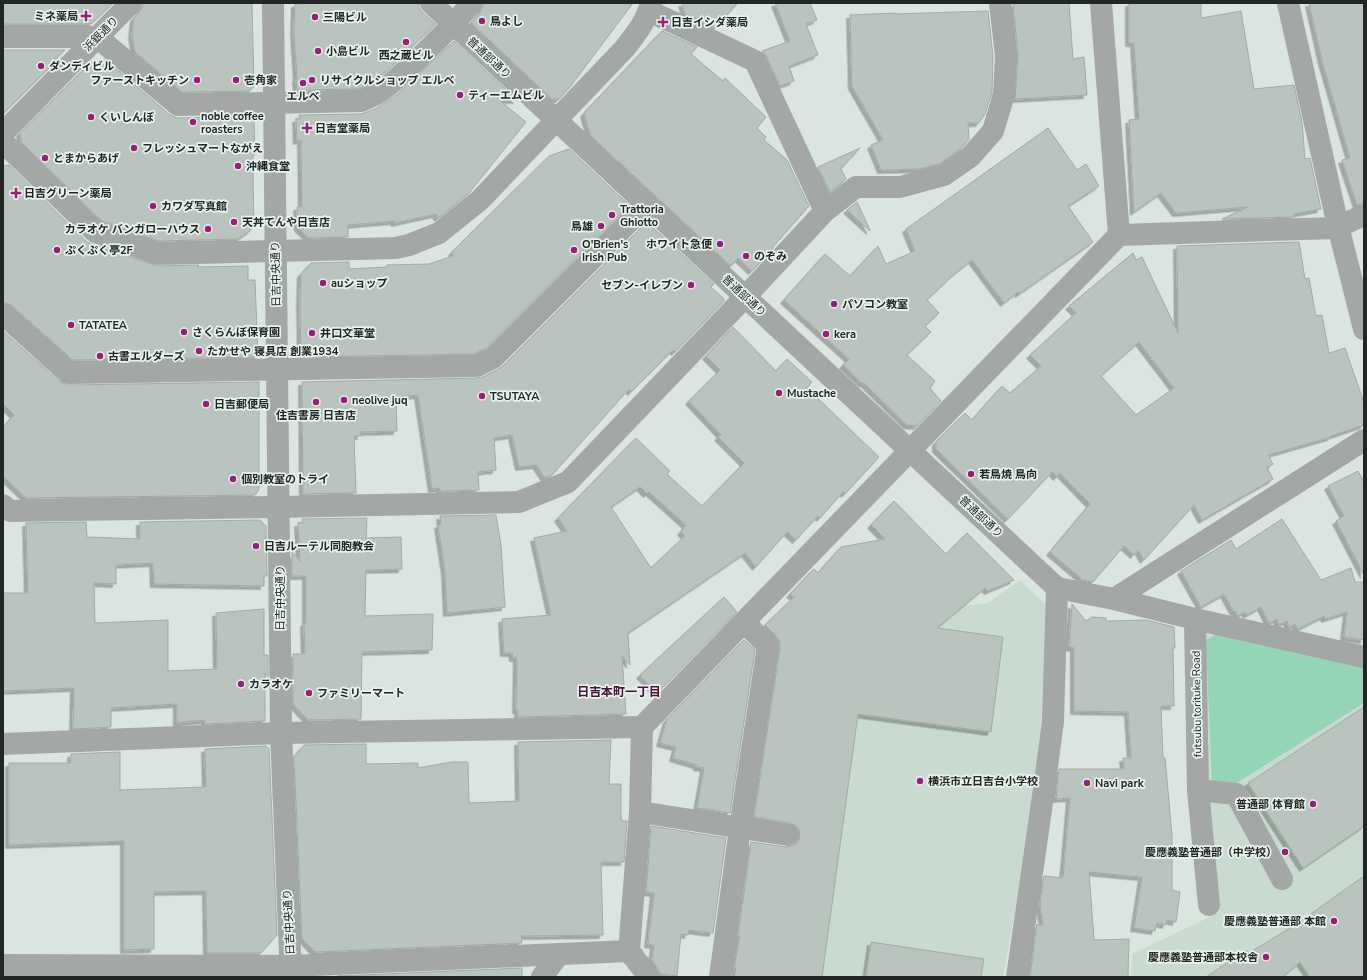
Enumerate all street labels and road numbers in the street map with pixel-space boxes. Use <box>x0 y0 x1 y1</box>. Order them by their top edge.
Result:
street label: 浜銀通り <box>80 13 122 55</box>
street label: 普通部通り <box>464 34 514 82</box>
street label: 日吉中央通り <box>268 241 284 307</box>
street label: 普通部通り <box>719 272 769 320</box>
street label: 普通部通り <box>956 493 1006 541</box>
street label: 日吉中央通り <box>273 565 288 631</box>
street label: futsubu torituke Road <box>1189 651 1205 757</box>
street label: 日吉中央通り <box>280 889 298 955</box>

